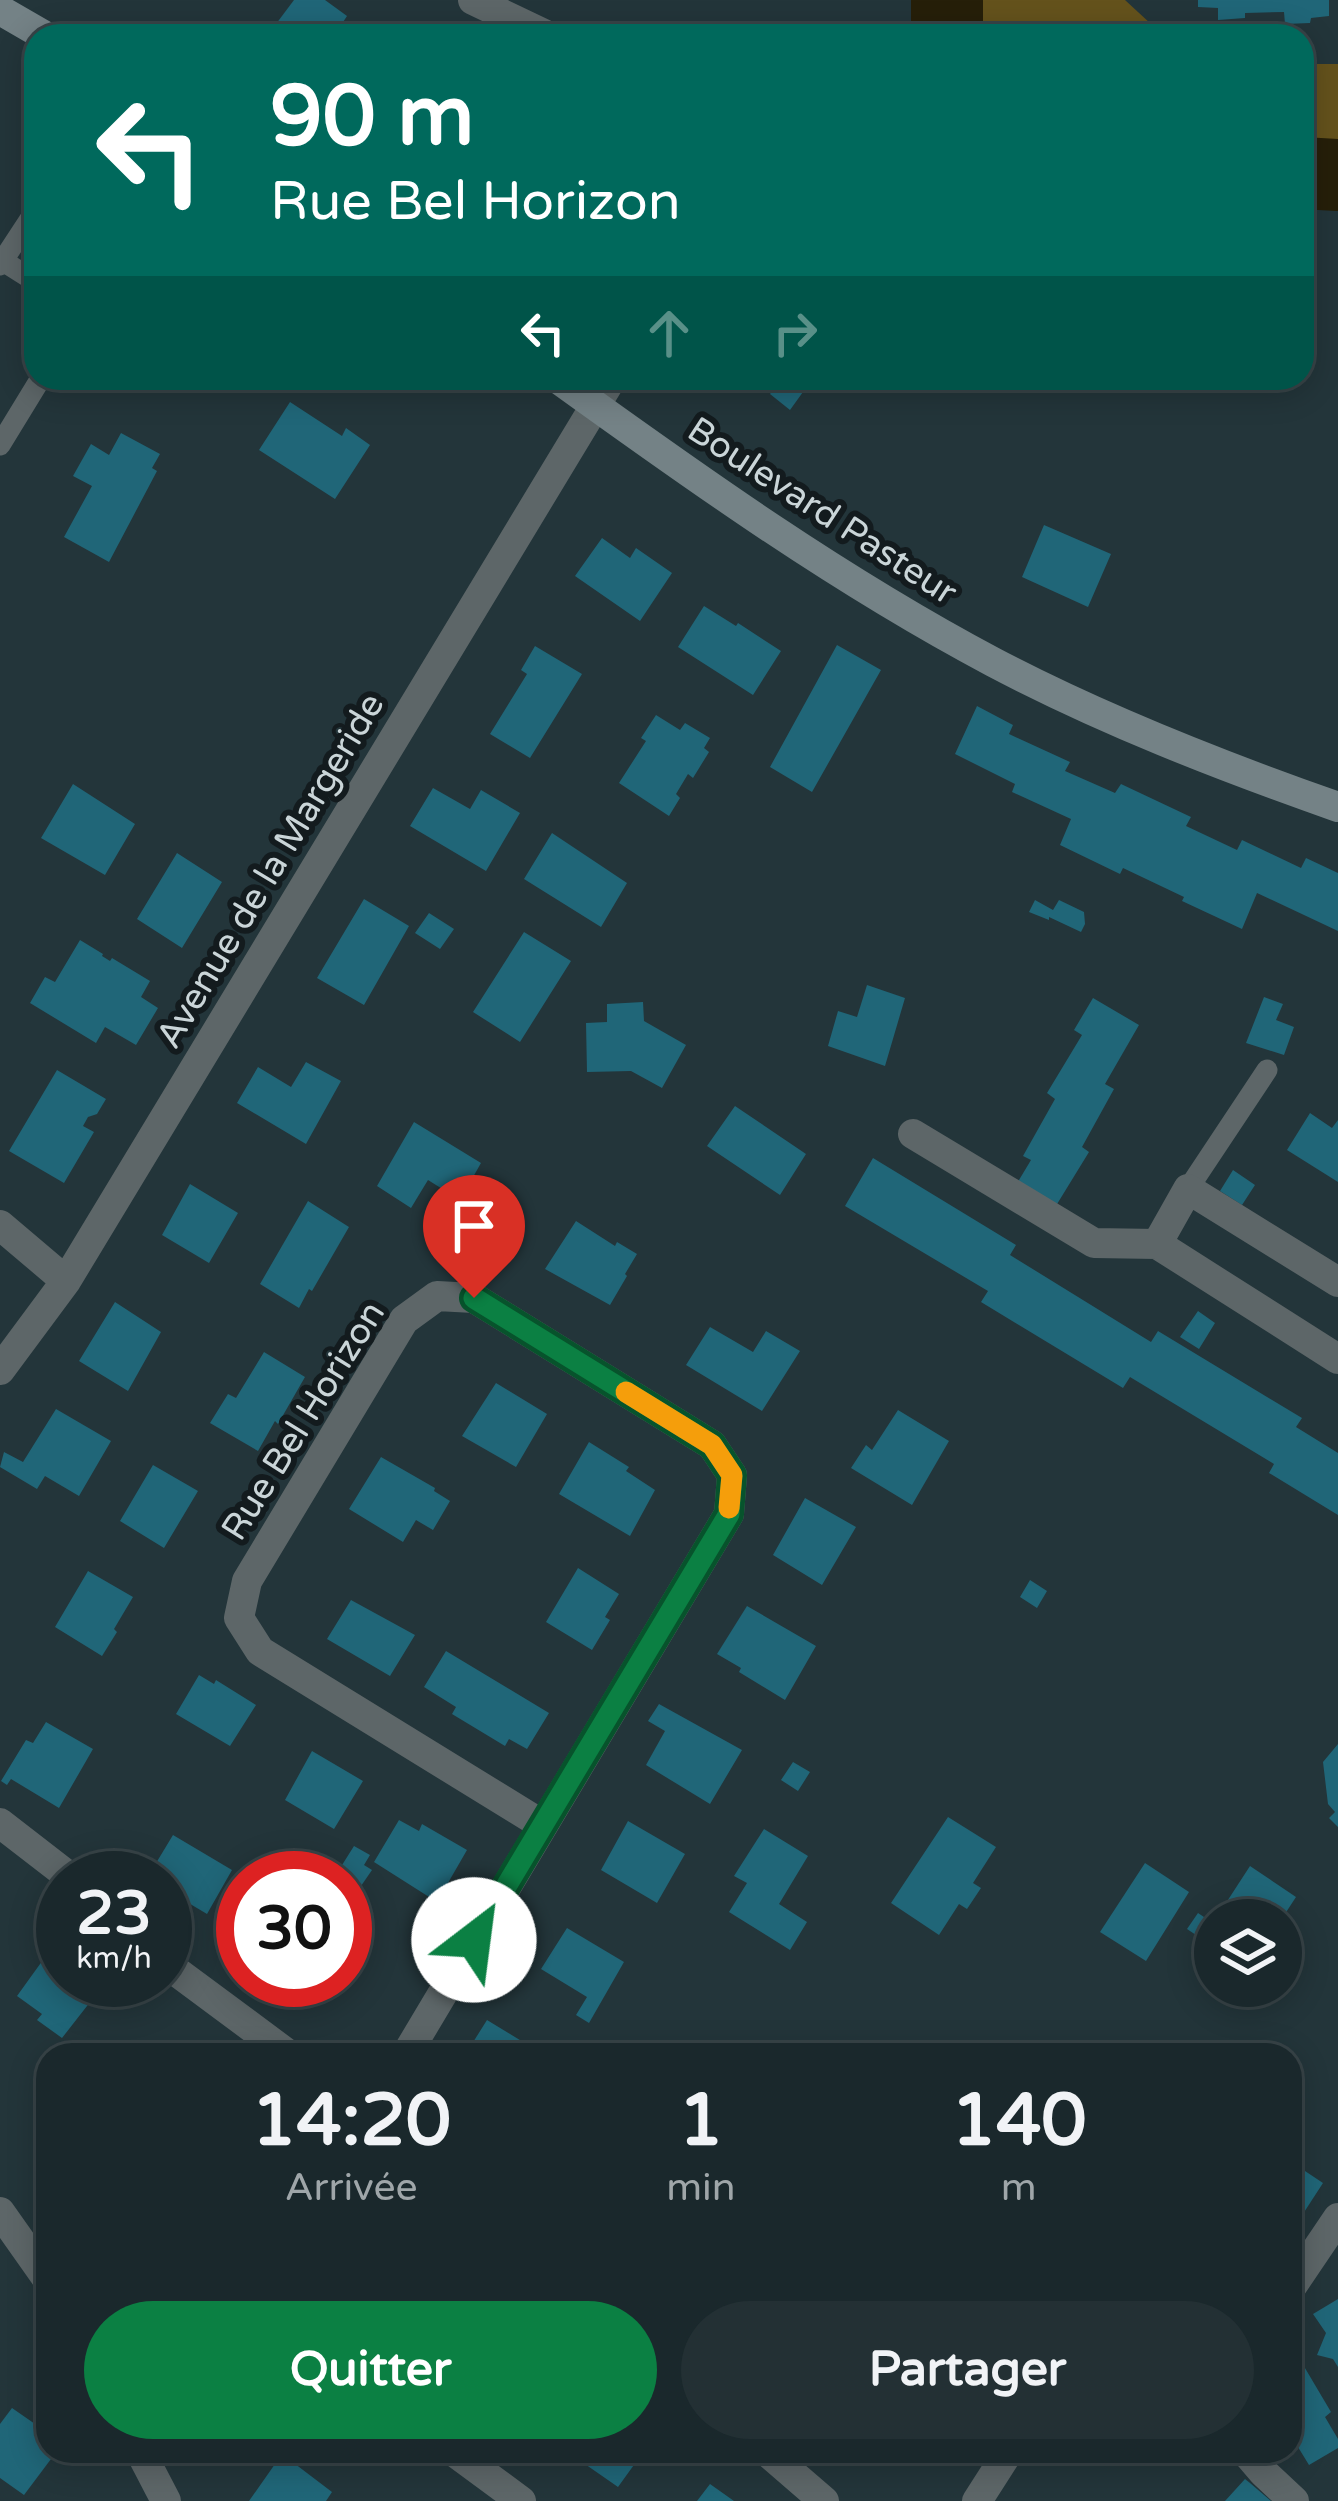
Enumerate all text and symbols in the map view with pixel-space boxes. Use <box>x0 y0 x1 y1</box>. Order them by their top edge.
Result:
text: 90 m <box>270 67 474 168</box>
icon: left <box>72 72 228 228</box>
text: Rue Bel Horizon <box>270 169 681 234</box>
icon: left <box>510 300 576 366</box>
icon: ahead <box>636 300 702 366</box>
icon: right <box>762 300 828 366</box>
street label: Boulevard Pasteur <box>679 408 965 614</box>
street label: Avenue de la Margeride <box>147 686 393 1056</box>
pin <box>423 1175 525 1298</box>
icon: arrive <box>441 1193 507 1259</box>
street label: Rue Bel Horizon <box>212 1293 394 1548</box>
speed limit sign: 30 <box>216 1851 372 2007</box>
position arrow <box>411 1877 537 2003</box>
text: 23 <box>76 1878 152 1950</box>
map controls <box>1194 1899 1302 2007</box>
button: layers <box>1194 1899 1302 2007</box>
text: km/h <box>76 1940 152 1977</box>
text: 14:20 <box>251 2078 451 2165</box>
text: 1 <box>678 2078 724 2165</box>
text: 140 <box>951 2078 1087 2165</box>
text: Arrivée <box>285 2164 418 2211</box>
text: min <box>666 2164 736 2211</box>
text: m <box>1001 2164 1037 2211</box>
button: Quitter <box>84 2301 657 2439</box>
button: Partager <box>681 2301 1254 2439</box>

